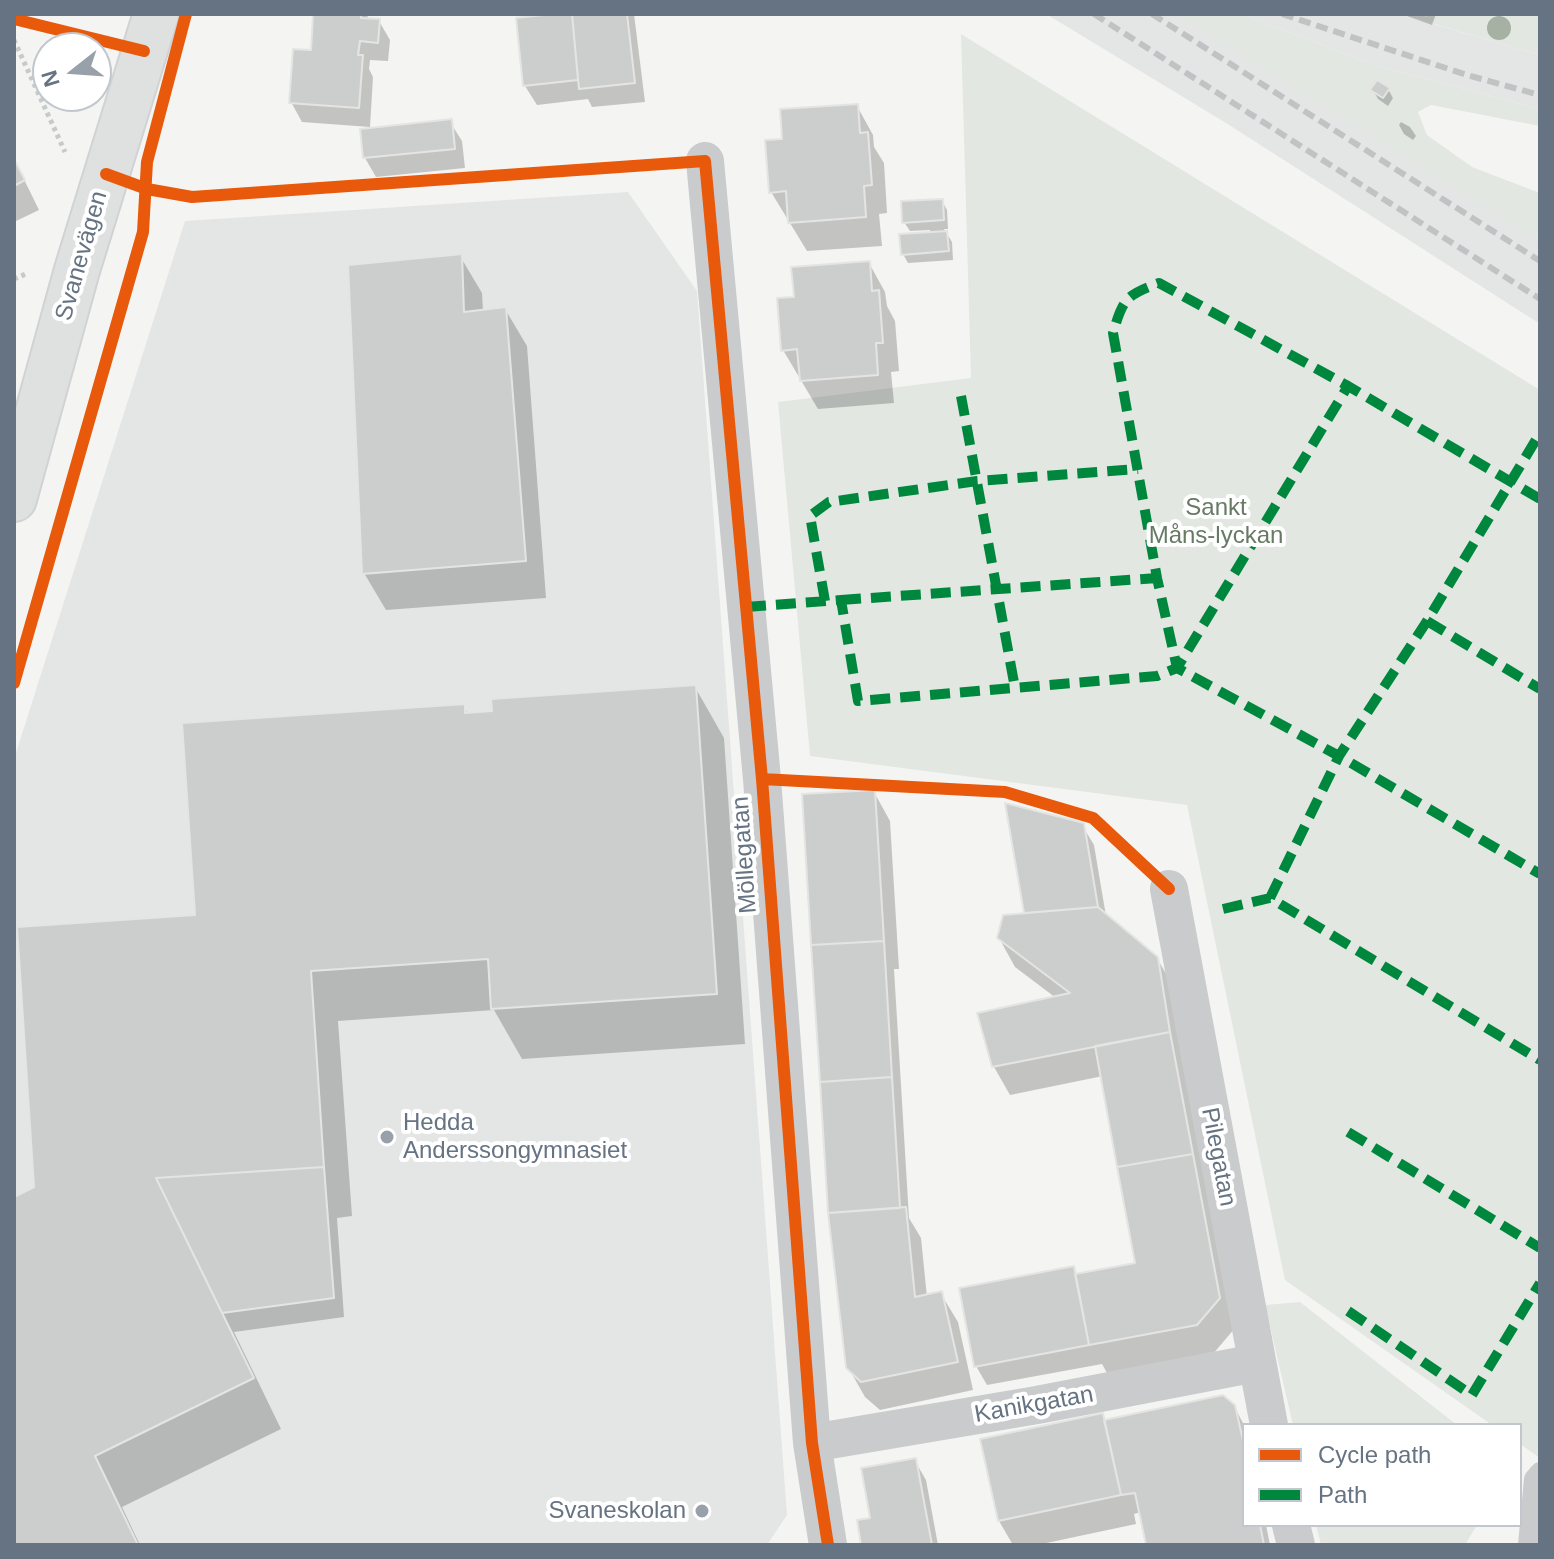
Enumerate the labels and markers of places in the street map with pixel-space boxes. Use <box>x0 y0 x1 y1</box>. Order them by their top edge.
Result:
place label: Hedda Anderssongymnasiet <box>403 1109 627 1165</box>
marker: Hedda Anderssongymnasiet <box>378 1128 396 1146</box>
place label: Svaneskolan <box>549 1497 686 1525</box>
marker: Svaneskolan <box>693 1502 711 1520</box>

